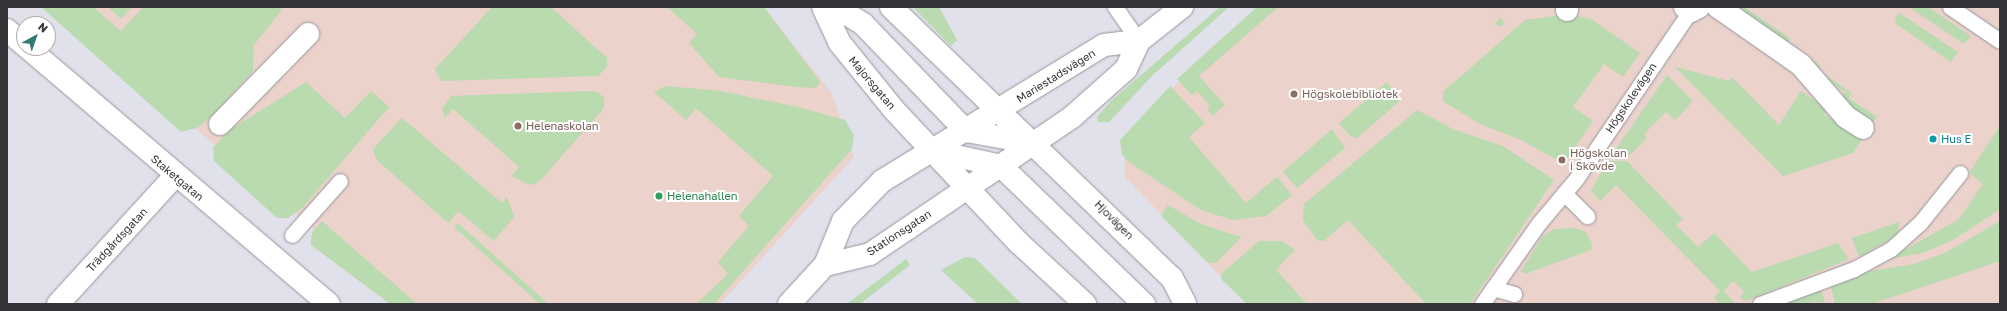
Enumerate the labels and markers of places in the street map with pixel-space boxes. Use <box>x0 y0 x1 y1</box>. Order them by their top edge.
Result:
place label: Högskolebibliotek <box>1302 87 1398 101</box>
marker: Högskolebibliotek <box>1289 89 1299 99</box>
place label: Helenaskolan <box>526 119 598 133</box>
marker: Helenaskolan <box>513 121 523 131</box>
place label: Hus E <box>1941 132 1971 146</box>
marker: Hus E <box>1928 134 1938 144</box>
place label: Högskolan i Skövde <box>1570 147 1627 173</box>
marker: Högskolan i Skövde <box>1557 155 1567 165</box>
place label: Helenahallen <box>667 189 738 203</box>
marker: Helenahallen <box>654 191 664 201</box>

